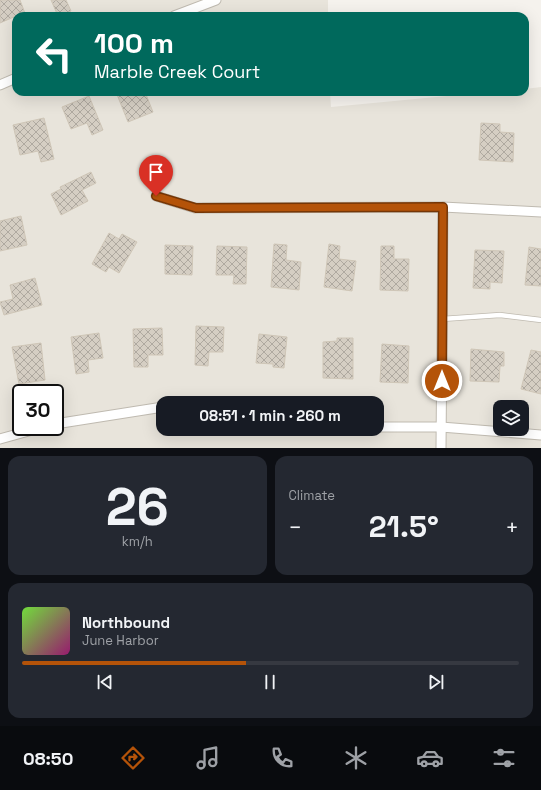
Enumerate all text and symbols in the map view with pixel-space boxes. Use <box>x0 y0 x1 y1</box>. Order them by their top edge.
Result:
text: 100 m <box>94 25 174 61</box>
icon: left <box>28 28 80 80</box>
text: Marble Creek Court <box>94 60 260 83</box>
pin <box>139 155 173 196</box>
icon: arrive <box>145 161 167 183</box>
position arrow <box>421 360 463 402</box>
speed limit sign: 30 <box>12 384 64 436</box>
map controls <box>493 400 529 436</box>
button: layers <box>493 400 529 436</box>
text: 08:51 · 1 min · 260 m <box>199 406 341 425</box>
text: 26 <box>106 474 169 540</box>
text: Climate <box>289 487 335 504</box>
text: 21.5° <box>369 507 439 546</box>
text: − <box>289 513 302 541</box>
text: + <box>505 513 519 541</box>
text: km/h <box>122 533 153 550</box>
text: Northbound <box>82 613 170 632</box>
text: June Harbor <box>82 632 159 649</box>
icon: previous <box>94 671 116 693</box>
icon: pause <box>259 671 281 693</box>
icon: next <box>425 671 447 693</box>
icon: directions <box>119 744 147 772</box>
icon: music <box>194 744 222 772</box>
icon: phone <box>268 744 296 772</box>
icon: climate <box>342 744 370 772</box>
icon: car <box>416 744 444 772</box>
icon: filters <box>490 744 518 772</box>
text: 08:50 <box>23 747 73 770</box>

